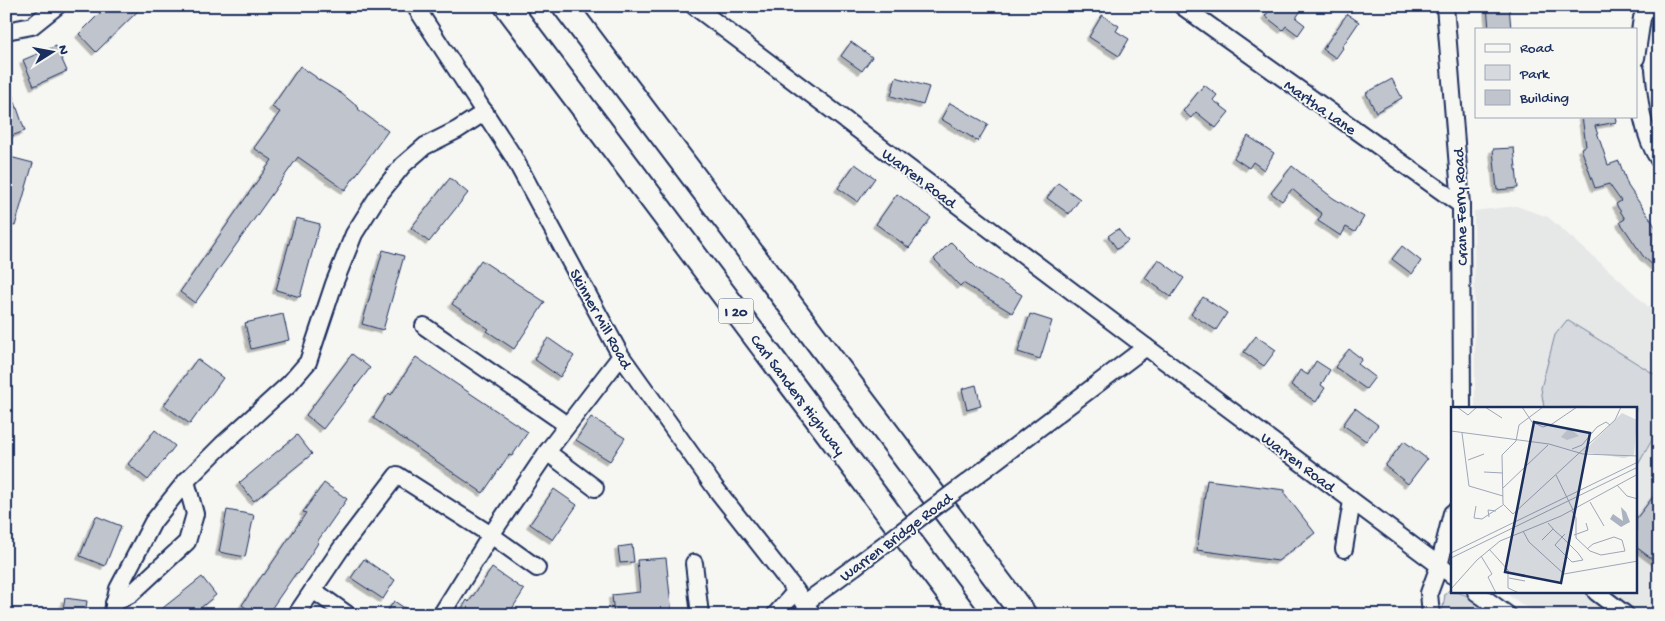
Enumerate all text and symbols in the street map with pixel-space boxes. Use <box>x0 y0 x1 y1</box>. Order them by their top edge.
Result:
north arrow <box>28 28 78 78</box>
legend <box>1475 28 1638 118</box>
text: Road <box>1520 40 1554 58</box>
text: N <box>53 44 72 56</box>
text: Park <box>1519 66 1550 84</box>
street label: Martha Lane <box>1279 77 1359 141</box>
text: Building <box>1519 90 1569 108</box>
street label: Warren Road <box>877 146 960 215</box>
street label: Crane Ferry Road <box>1451 146 1474 266</box>
street label: Skinner Mill Road <box>564 266 635 374</box>
road number: I 20 <box>718 298 754 324</box>
street label: Carl Sanders Highway <box>744 332 848 461</box>
inset map <box>1451 407 1638 594</box>
street label: Warren Road <box>1256 430 1339 499</box>
street label: Warren Bridge Road <box>837 489 959 587</box>

